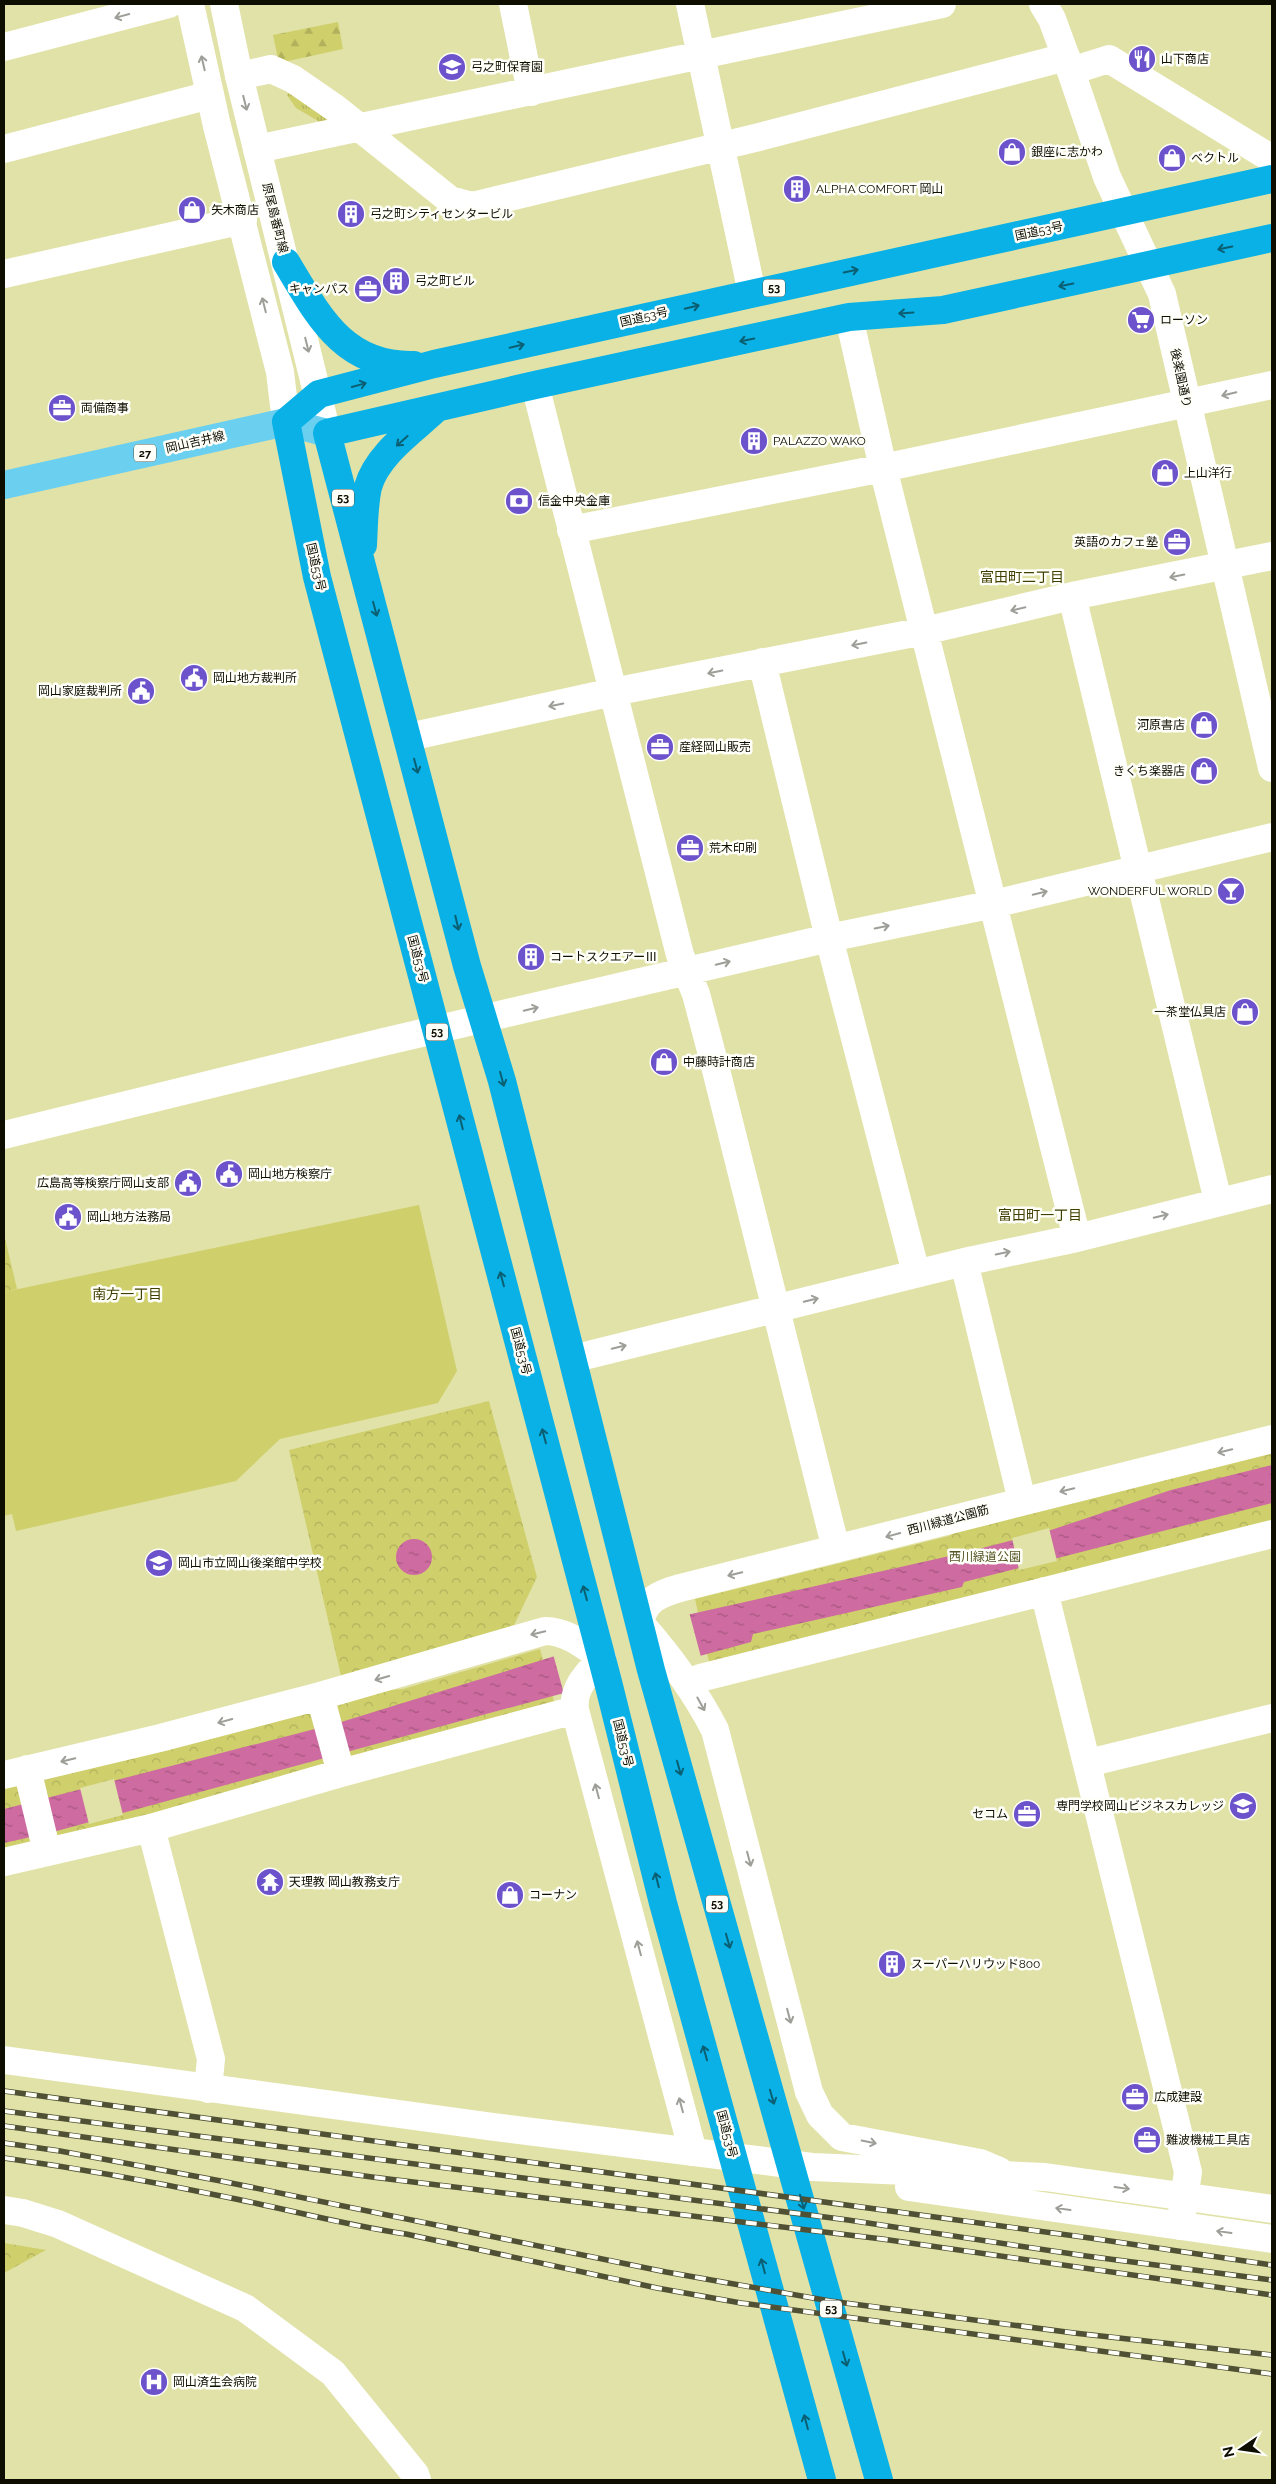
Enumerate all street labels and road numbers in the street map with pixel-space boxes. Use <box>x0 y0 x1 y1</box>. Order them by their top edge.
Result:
street label: 原尾島番町線 <box>259 181 291 255</box>
street label: 国道53号 <box>1014 219 1064 243</box>
road number: 53 <box>763 280 785 296</box>
street label: 国道53号 <box>619 305 669 329</box>
street label: 後楽園通り <box>1168 347 1194 409</box>
street label: 岡山吉井線 <box>164 428 226 456</box>
road number: 27 <box>134 444 156 462</box>
road number: 53 <box>332 489 354 506</box>
street label: 国道53号 <box>304 542 328 592</box>
street label: 国道53号 <box>405 934 431 984</box>
road number: 53 <box>426 1024 448 1040</box>
street label: 国道53号 <box>508 1326 534 1376</box>
street label: 西川緑道公園筋 <box>906 1502 990 1538</box>
street label: 国道53号 <box>610 1718 636 1768</box>
road number: 53 <box>706 1896 728 1912</box>
street label: 国道53号 <box>714 2109 740 2159</box>
road number: 53 <box>820 2300 842 2318</box>

